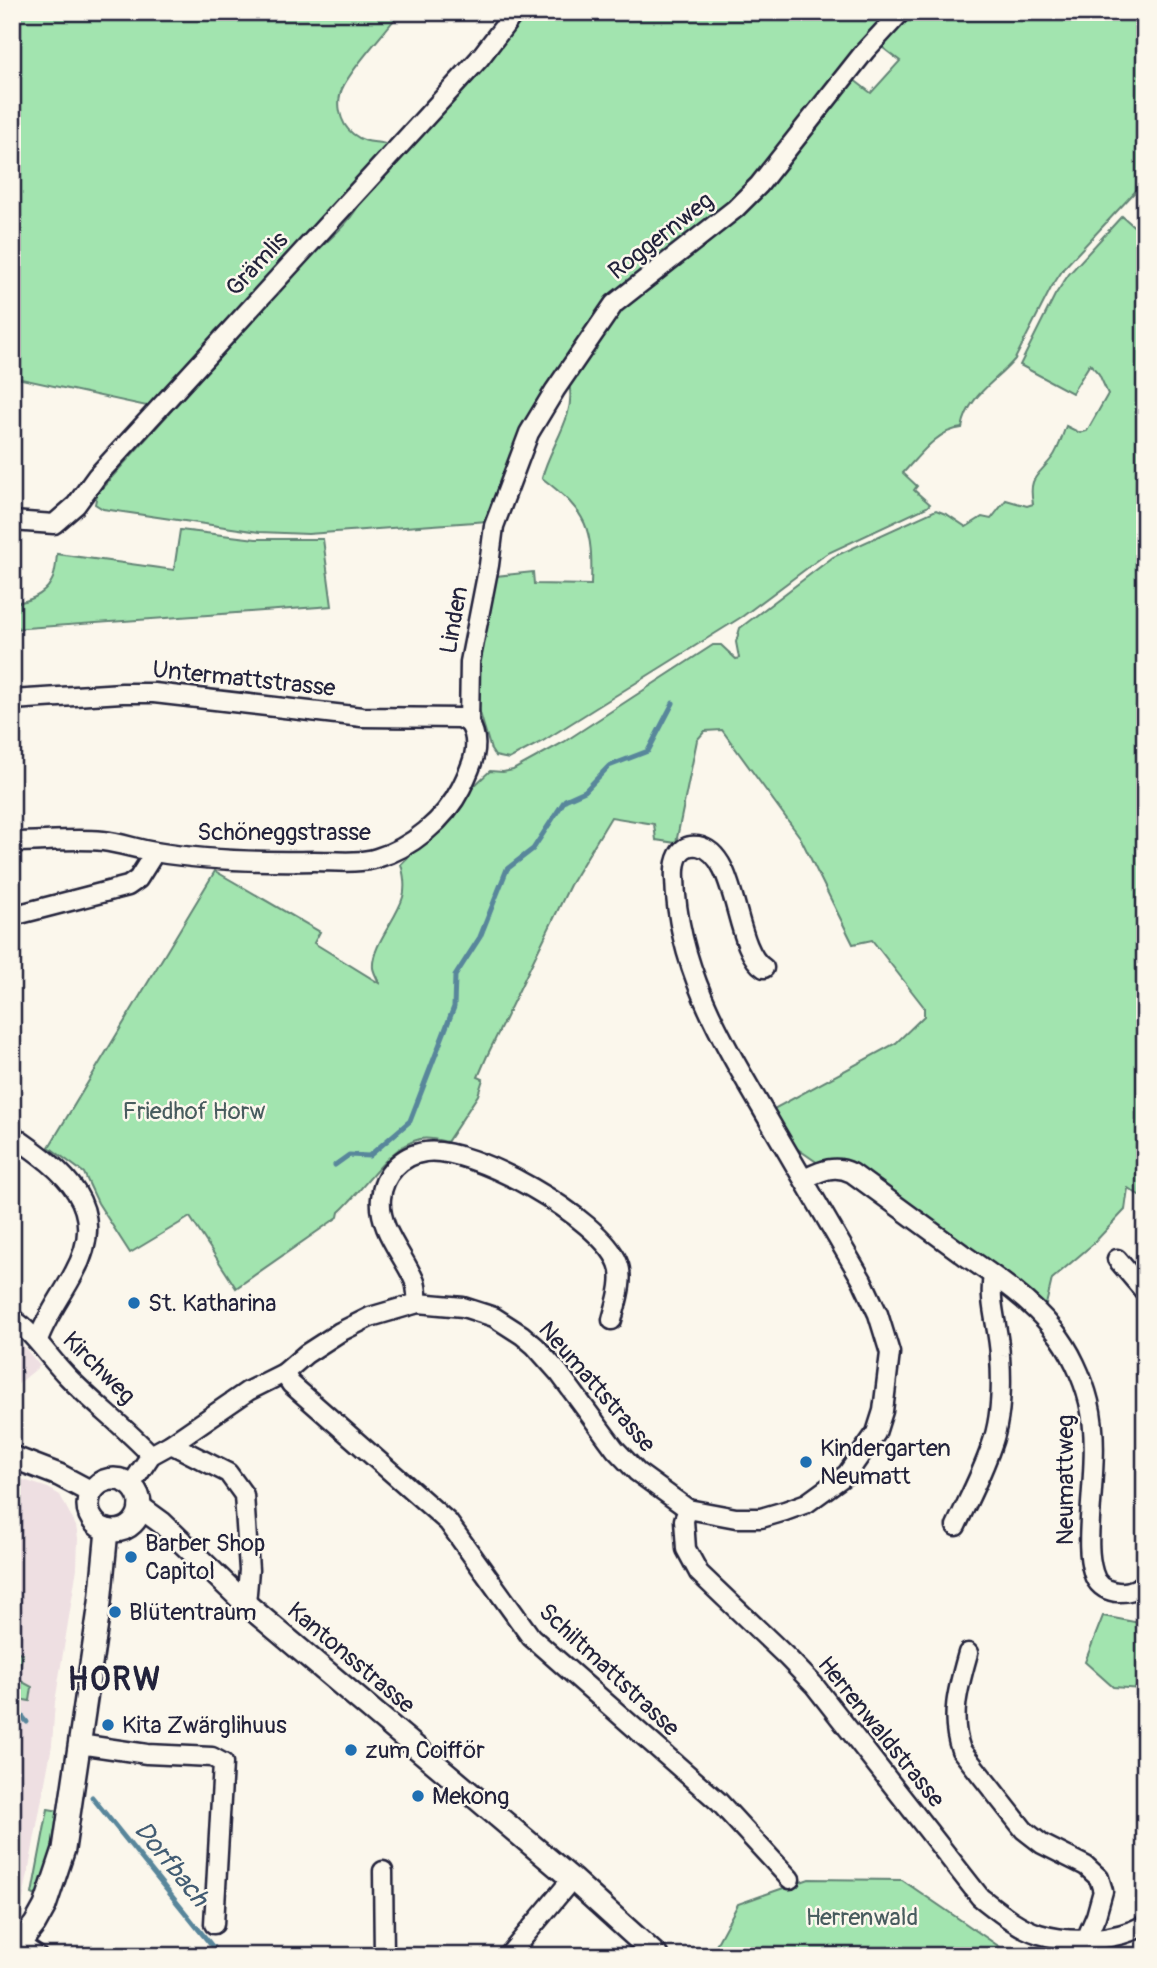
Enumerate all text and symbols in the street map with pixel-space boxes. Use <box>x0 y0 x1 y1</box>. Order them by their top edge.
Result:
street label: Roggernweg <box>603 186 719 286</box>
street label: Grämlis <box>220 225 294 302</box>
street label: Linden <box>434 584 474 656</box>
street label: Untermattstrasse <box>151 655 337 703</box>
street label: Schöneggstrasse <box>197 818 371 847</box>
park label: Friedhof Horw <box>123 1097 265 1126</box>
place label: St. Katharina <box>148 1289 276 1318</box>
marker: St. Katharina <box>126 1295 142 1311</box>
street label: Neumattstrasse <box>532 1316 662 1458</box>
street label: Kirchweg <box>57 1326 141 1410</box>
street label: Neumattweg <box>1051 1415 1080 1545</box>
place label: Kindergarten Neumatt <box>820 1434 951 1491</box>
marker: Kindergarten Neumatt <box>798 1454 814 1470</box>
place label: Barber Shop Capitol <box>145 1529 265 1586</box>
marker: Barber Shop Capitol <box>123 1549 139 1565</box>
street label: Kantonsstrasse <box>281 1596 421 1720</box>
street label: Schiltmattstrasse <box>533 1597 686 1743</box>
place label: Blütentraum <box>129 1598 257 1627</box>
marker: Blütentraum <box>107 1604 123 1620</box>
street label: Herrenwaldstrasse <box>811 1651 951 1813</box>
district label: HORW <box>68 1660 162 1700</box>
place label: Kita Zwärglihuus <box>122 1711 287 1740</box>
marker: Kita Zwärglihuus <box>100 1717 116 1733</box>
place label: zum Coifför <box>365 1736 485 1765</box>
marker: zum Coifför <box>343 1742 359 1758</box>
place label: Mekong <box>432 1782 509 1811</box>
marker: Mekong <box>410 1788 426 1804</box>
water label: Dorfbach <box>127 1815 216 1914</box>
park label: Herrenwald <box>806 1903 918 1932</box>

